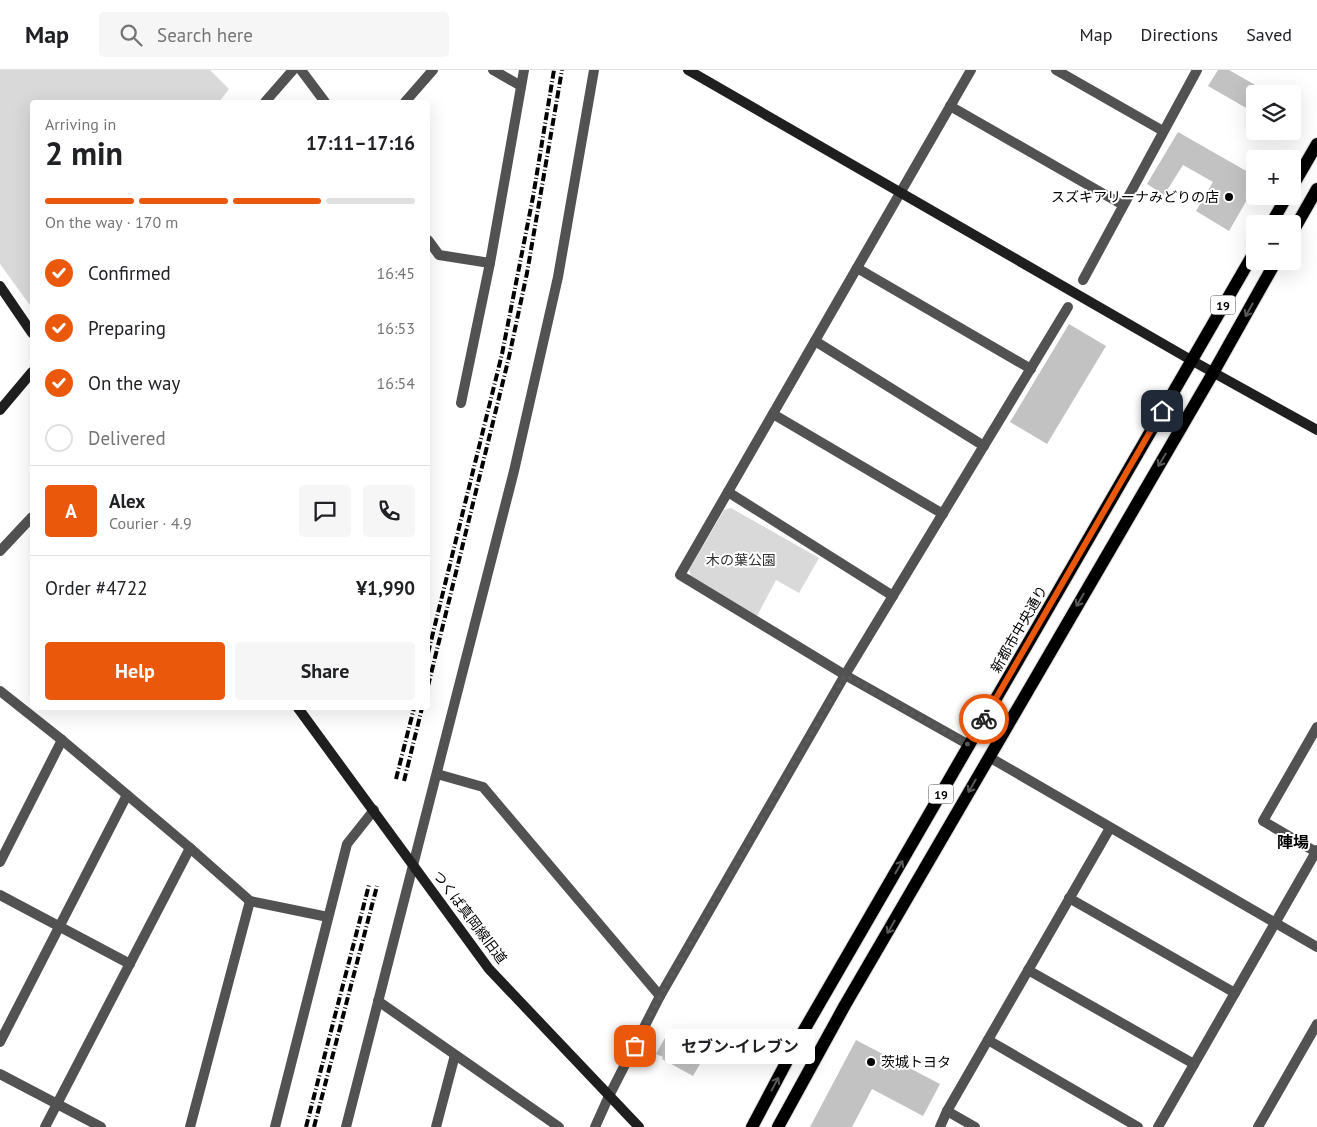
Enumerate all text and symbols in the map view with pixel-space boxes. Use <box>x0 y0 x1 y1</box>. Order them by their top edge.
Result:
search box <box>99 12 449 57</box>
text: Map <box>25 19 69 50</box>
icon: search <box>117 21 145 49</box>
text: Search here <box>157 23 253 47</box>
text: Map <box>1080 23 1112 46</box>
text: Directions <box>1140 23 1218 46</box>
text: Saved <box>1246 23 1292 46</box>
map controls <box>1246 85 1301 270</box>
button: layers <box>1246 85 1301 140</box>
text: Arriving in <box>45 114 116 134</box>
text: 17:11–17:16 <box>306 131 415 155</box>
text: 2 min <box>45 132 123 174</box>
button: + <box>1246 150 1301 205</box>
place label: スズキアリーナみどりの店 <box>1051 188 1219 206</box>
marker: スズキアリーナみどりの店 <box>1223 191 1235 203</box>
text: On the way · 170 m <box>45 212 178 232</box>
button: − <box>1246 215 1301 270</box>
icon: check <box>45 259 73 287</box>
text: Confirmed <box>88 261 171 285</box>
text: 16:45 <box>377 263 415 283</box>
road number: 19 <box>1210 296 1236 314</box>
one-way arrow <box>1243 302 1253 317</box>
icon: check <box>45 314 73 342</box>
text: Preparing <box>88 316 166 340</box>
text: 16:53 <box>377 318 415 338</box>
icon: check <box>45 369 73 397</box>
text: On the way <box>88 371 180 395</box>
text: 16:54 <box>377 373 415 393</box>
pin <box>1141 390 1183 432</box>
icon: home <box>1148 397 1176 425</box>
text: Delivered <box>88 426 166 450</box>
one-way arrow <box>1156 452 1166 466</box>
button: chat <box>299 485 351 537</box>
button: phone <box>363 485 415 537</box>
text: Alex <box>109 489 145 513</box>
text: A <box>65 499 77 523</box>
text: Courier · 4.9 <box>109 513 192 533</box>
park label: 木の葉公園 <box>706 551 776 569</box>
text: Order #4722 <box>45 576 148 600</box>
text: ¥1,990 <box>356 576 415 600</box>
street label: 新都市中央通り <box>987 582 1051 676</box>
one-way arrow <box>1074 592 1084 607</box>
button: Help <box>45 642 225 700</box>
button: Share <box>235 642 415 700</box>
courier <box>959 694 1009 744</box>
icon: bike <box>970 705 998 733</box>
one-way arrow <box>967 778 976 793</box>
road number: 19 <box>928 784 954 804</box>
district label: 陣場 <box>1277 832 1309 852</box>
one-way arrow <box>894 860 904 874</box>
street label: つくば真岡線旧道 <box>429 867 511 967</box>
one-way arrow <box>885 919 895 933</box>
pin <box>614 1025 656 1067</box>
callout: セブン-イレブン <box>665 1028 815 1064</box>
icon: bag <box>621 1032 649 1060</box>
text: セブン-イレブン <box>681 1036 799 1056</box>
place label: 茨城トヨタ <box>881 1053 951 1071</box>
marker: 茨城トヨタ <box>865 1056 877 1068</box>
one-way arrow <box>770 1076 780 1091</box>

